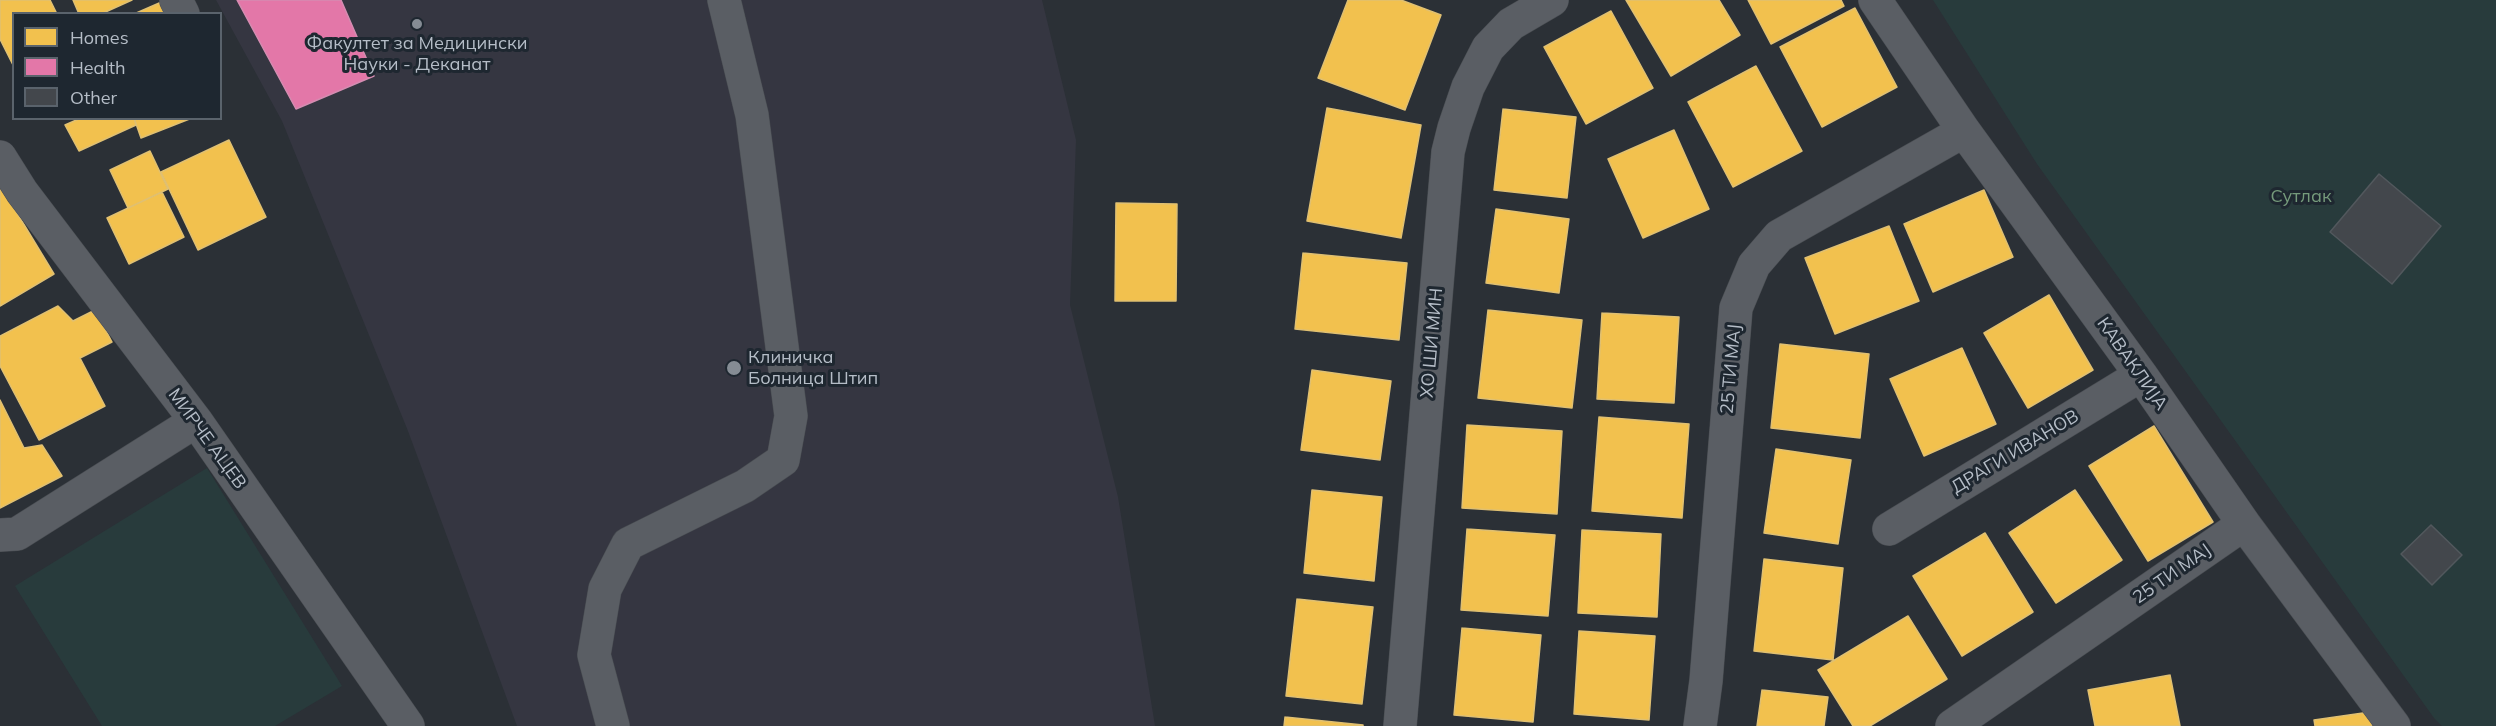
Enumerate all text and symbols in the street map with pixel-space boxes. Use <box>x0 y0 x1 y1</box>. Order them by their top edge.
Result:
legend <box>12 12 222 120</box>
marker: Факултет за Медицински Науки - Деканат <box>410 17 424 31</box>
text: Homes <box>70 26 129 49</box>
place label: Факултет за Медицински Науки - Деканат <box>307 33 527 76</box>
text: Health <box>70 56 126 79</box>
text: Other <box>70 86 117 109</box>
park label: Сутлак <box>2270 186 2332 208</box>
street label: ХО ШИ МИН <box>1416 287 1448 399</box>
street label: КАВАКЛИЈА <box>2092 314 2172 414</box>
street label: 25 ТИ МАЈ <box>1716 323 1746 415</box>
place label: Клиничка Болница Штип <box>748 347 878 389</box>
marker: Клиничка Болница Штип <box>725 359 743 377</box>
street label: МИРЧЕ АЦЕВ <box>163 385 251 493</box>
street label: ДРАГИ ИВАНОВ <box>1947 405 2083 499</box>
street label: 25 ТИ МАЈ <box>2129 539 2215 609</box>

